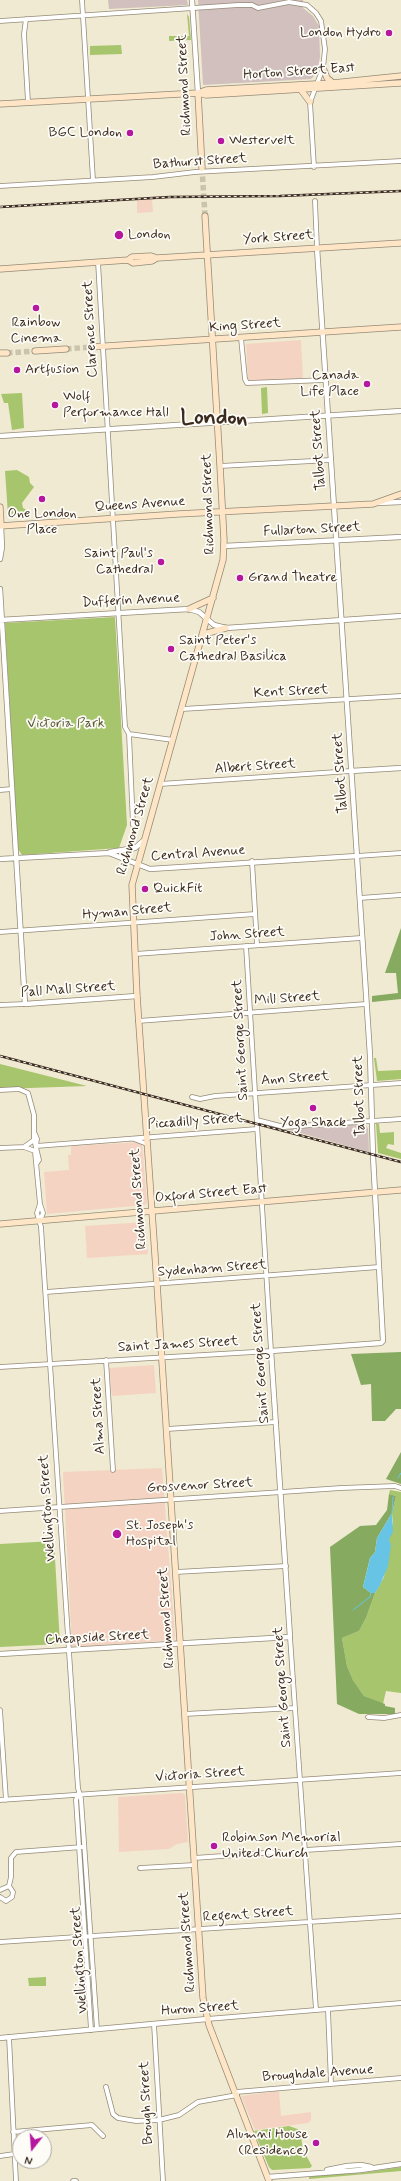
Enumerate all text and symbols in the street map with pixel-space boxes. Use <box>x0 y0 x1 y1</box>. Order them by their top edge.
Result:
place label: London Hydro <box>300 25 381 41</box>
marker: London Hydro <box>384 28 394 38</box>
street label: Richmond Street <box>174 34 196 136</box>
street label: Horton Street East <box>243 60 355 84</box>
place label: BGC London <box>49 125 122 141</box>
marker: BGC London <box>125 128 135 138</box>
place label: Westervelt <box>229 133 295 149</box>
marker: Westervelt <box>216 136 226 146</box>
street label: Bathurst Street <box>153 150 247 174</box>
place label: London <box>128 227 171 243</box>
street label: York Street <box>242 227 314 249</box>
marker: London <box>113 229 125 241</box>
street label: Clarence Street <box>80 280 102 378</box>
marker: Rainbow Cinema <box>31 303 41 313</box>
place label: Rainbow Cinema <box>11 315 61 348</box>
street label: King Street <box>209 315 281 337</box>
place label: Artfusion <box>25 362 79 378</box>
marker: Artfusion <box>12 365 22 375</box>
place label: Canada Life Place <box>300 368 359 400</box>
marker: Canada Life Place <box>362 379 372 389</box>
place label: Wolf Performance Hall <box>63 389 169 422</box>
marker: Wolf Performance Hall <box>50 400 60 410</box>
district label: London <box>181 406 247 432</box>
street label: Talbot Street <box>308 409 330 491</box>
street label: Richmond Street <box>199 453 219 555</box>
street label: Queens Avenue <box>94 493 186 517</box>
marker: One London Place <box>37 494 47 504</box>
place label: One London Place <box>7 506 77 538</box>
street label: Fullarton Street <box>263 519 361 541</box>
place label: Saint Paul's Cathedral <box>84 546 153 578</box>
marker: Saint Paul's Cathedral <box>156 557 166 567</box>
place label: Grand Theatre <box>248 570 337 586</box>
marker: Grand Theatre <box>235 573 245 583</box>
street label: Dufferin Avenue <box>82 590 180 612</box>
place label: Saint Peter's Cathedral Basilica <box>179 633 287 666</box>
marker: Saint Peter's Cathedral Basilica <box>166 644 176 654</box>
street label: Kent Street <box>253 682 329 702</box>
park label: Victoria Park <box>27 716 105 732</box>
street label: Talbot Street <box>330 732 352 814</box>
street label: Albert Street <box>214 756 296 778</box>
street label: Richmond Street <box>114 775 158 877</box>
street label: Central Avenue <box>150 842 246 866</box>
place label: QuickFit <box>153 881 203 897</box>
marker: QuickFit <box>140 884 150 894</box>
street label: Hyman Street <box>82 900 172 924</box>
street label: John Street <box>209 924 285 946</box>
street label: Pall Mall Street <box>20 978 116 1002</box>
street label: Saint George Street <box>229 979 253 1101</box>
street label: Mill Street <box>254 988 320 1010</box>
street label: Talbot Street <box>350 1055 370 1137</box>
street label: Ann Street <box>261 1068 329 1090</box>
marker: Yoga Shack <box>308 1103 318 1113</box>
street label: Piccadilly Street <box>147 1110 243 1134</box>
place label: Yoga Shack <box>280 1115 346 1131</box>
street label: Richmond Street <box>127 1148 151 1250</box>
street label: Oxford Street East <box>154 1181 268 1207</box>
street label: Sydenham Street <box>157 1257 267 1281</box>
street label: Saint George Street <box>248 1302 274 1424</box>
street label: Saint James Street <box>117 1333 239 1357</box>
street label: Alma Street <box>89 1377 109 1455</box>
street label: Wellington Street <box>36 1454 60 1562</box>
street label: Grosvenor Street <box>146 1475 254 1497</box>
place label: St. Joseph's Hospital <box>126 1518 193 1550</box>
marker: St. Joseph's Hospital <box>111 1528 123 1540</box>
street label: Richmond Street <box>155 1567 179 1669</box>
street label: Saint George Street <box>270 1626 296 1748</box>
street label: Cheapside Street <box>45 1627 149 1649</box>
street label: Victoria Street <box>155 1763 245 1787</box>
place label: Robinson Memorial United Church <box>222 1830 341 1862</box>
marker: Robinson Memorial United Church <box>209 1841 219 1851</box>
street label: Richmond Street <box>176 1891 200 1993</box>
street label: Regent Street <box>202 1903 294 1927</box>
street label: Wellington Street <box>68 1906 92 2014</box>
street label: Huron Street <box>161 1998 239 2020</box>
street label: Brough Street <box>136 2061 158 2145</box>
street label: Broughdale Avenue <box>262 2062 374 2086</box>
place label: Alumni House (Residence) <box>226 2127 308 2160</box>
north arrow <box>12 2129 52 2169</box>
marker: Alumni House (Residence) <box>311 2138 321 2148</box>
text: N <box>23 2152 34 2167</box>

